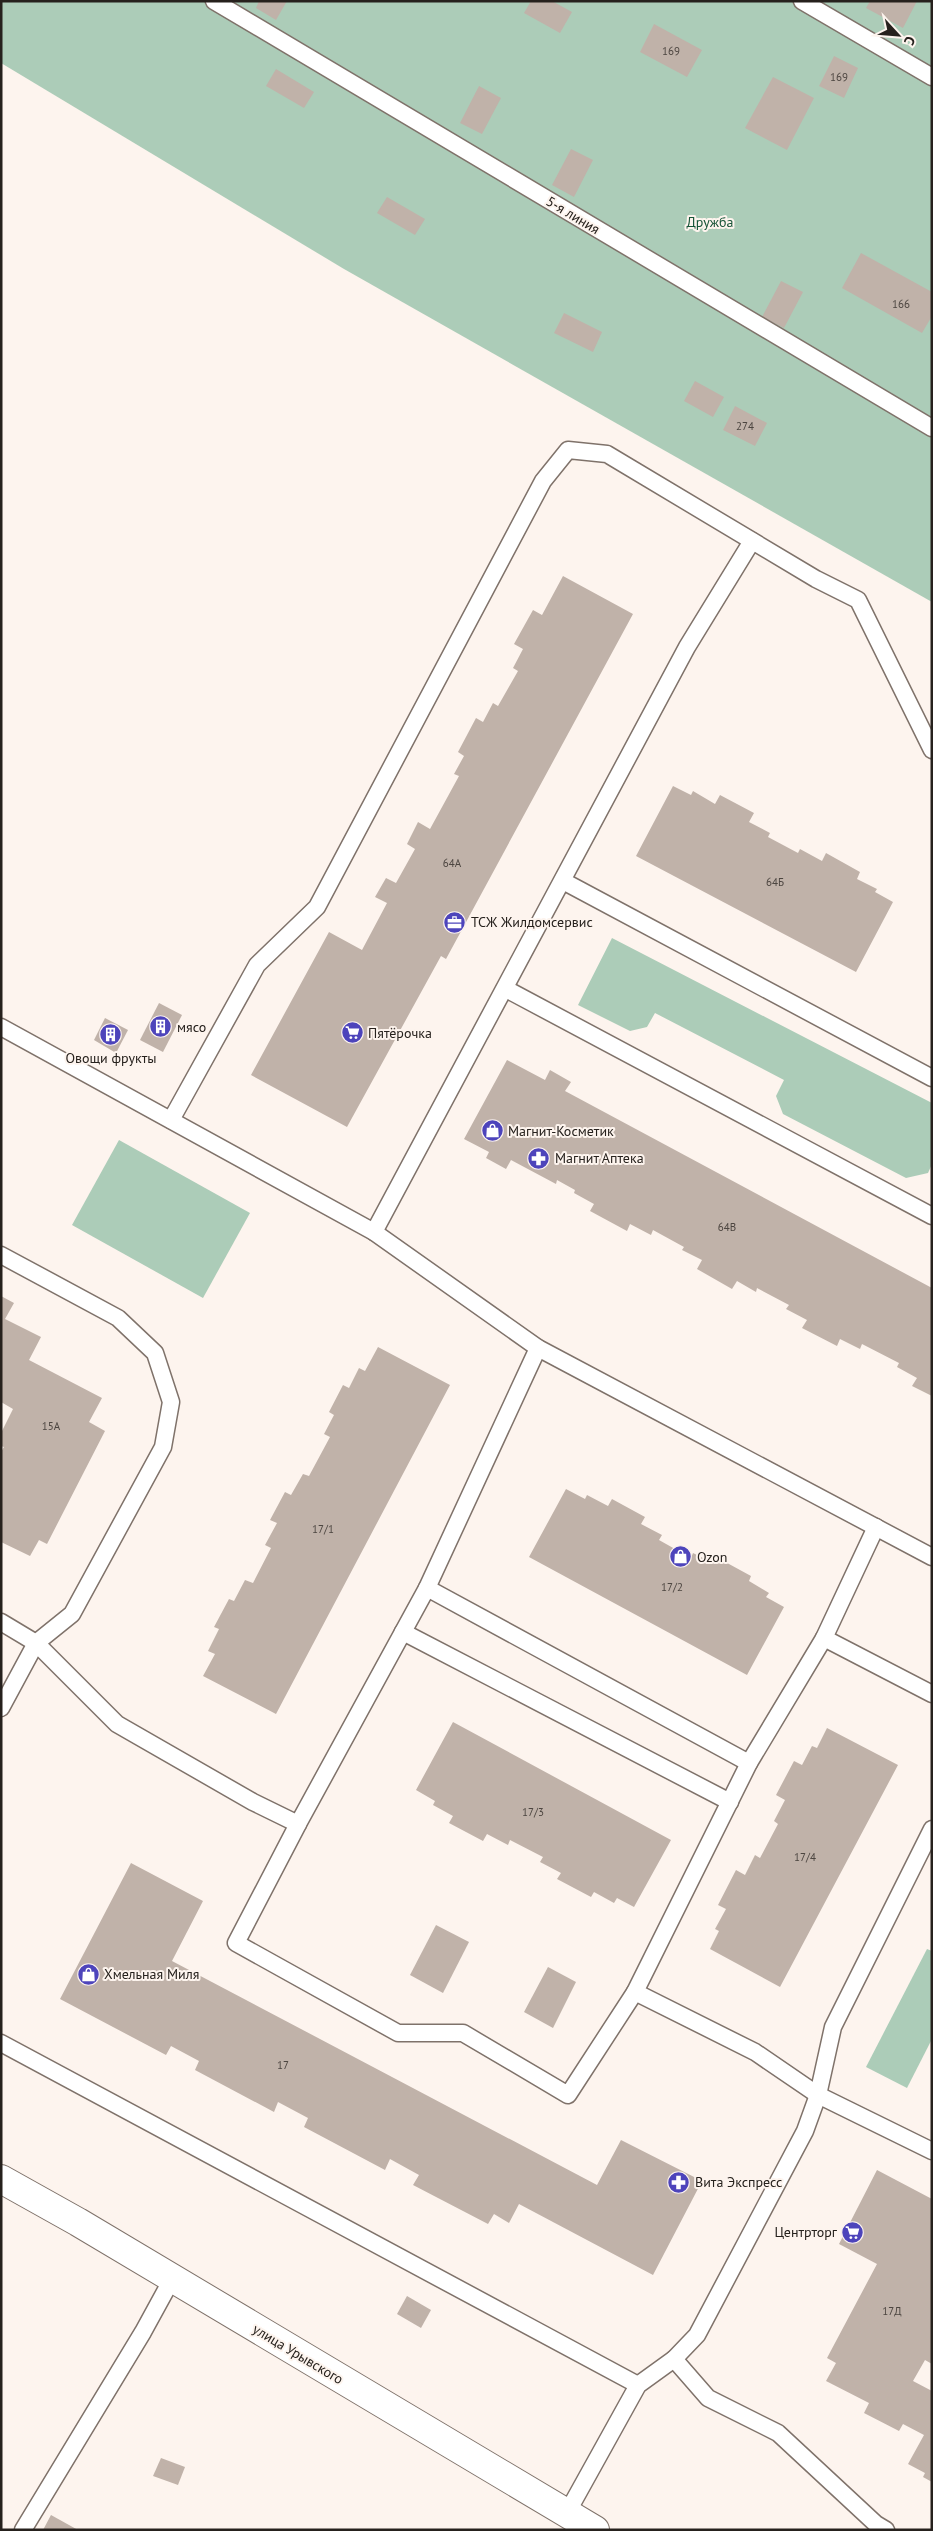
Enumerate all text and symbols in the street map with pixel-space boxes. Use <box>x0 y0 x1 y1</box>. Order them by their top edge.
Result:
north arrow <box>873 10 923 60</box>
text: С <box>900 33 919 48</box>
house number: 169 <box>662 44 680 58</box>
house number: 169 <box>830 70 848 84</box>
street label: 5-я линия <box>543 192 603 238</box>
park label: Дружба <box>687 213 734 231</box>
house number: 166 <box>892 297 910 311</box>
house number: 274 <box>736 419 754 433</box>
house number: 64А <box>443 856 462 870</box>
house number: 64Б <box>766 875 784 889</box>
office icon: ТСЖ Жилдомсервис <box>443 910 467 934</box>
place label: ТСЖ Жилдомсервис <box>471 913 593 931</box>
building icon: мясо <box>149 1015 173 1039</box>
place label: мясо <box>177 1018 206 1036</box>
supermarket icon: Пятёрочка <box>340 1021 364 1045</box>
building icon: Овощи фрукты <box>99 1023 123 1047</box>
place label: Пятёрочка <box>368 1024 432 1042</box>
place label: Овощи фрукты <box>66 1049 156 1067</box>
shop icon: Магнит-Косметик <box>480 1119 504 1143</box>
place label: Магнит-Косметик <box>508 1122 614 1140</box>
pharmacy icon: Магнит Аптека <box>527 1146 551 1170</box>
place label: Магнит Аптека <box>555 1149 644 1167</box>
house number: 64В <box>718 1220 736 1234</box>
house number: 15А <box>42 1419 61 1433</box>
house number: 17/1 <box>312 1522 334 1536</box>
shop icon: Ozon <box>669 1545 693 1569</box>
place label: Ozon <box>697 1548 727 1566</box>
house number: 17/2 <box>661 1580 683 1594</box>
house number: 17/3 <box>522 1805 544 1819</box>
house number: 17/4 <box>794 1850 816 1864</box>
shop icon: Хмельная Миля <box>76 1962 100 1986</box>
place label: Хмельная Миля <box>104 1965 199 1983</box>
house number: 17 <box>277 2058 289 2072</box>
pharmacy icon: Вита Экспресс <box>667 2170 691 2194</box>
place label: Вита Экспресс <box>695 2173 782 2191</box>
supermarket icon: Центрторг <box>841 2220 865 2244</box>
place label: Центрторг <box>775 2223 838 2241</box>
house number: 17Д <box>882 2304 902 2318</box>
street label: улица Урывского <box>249 2320 347 2388</box>

